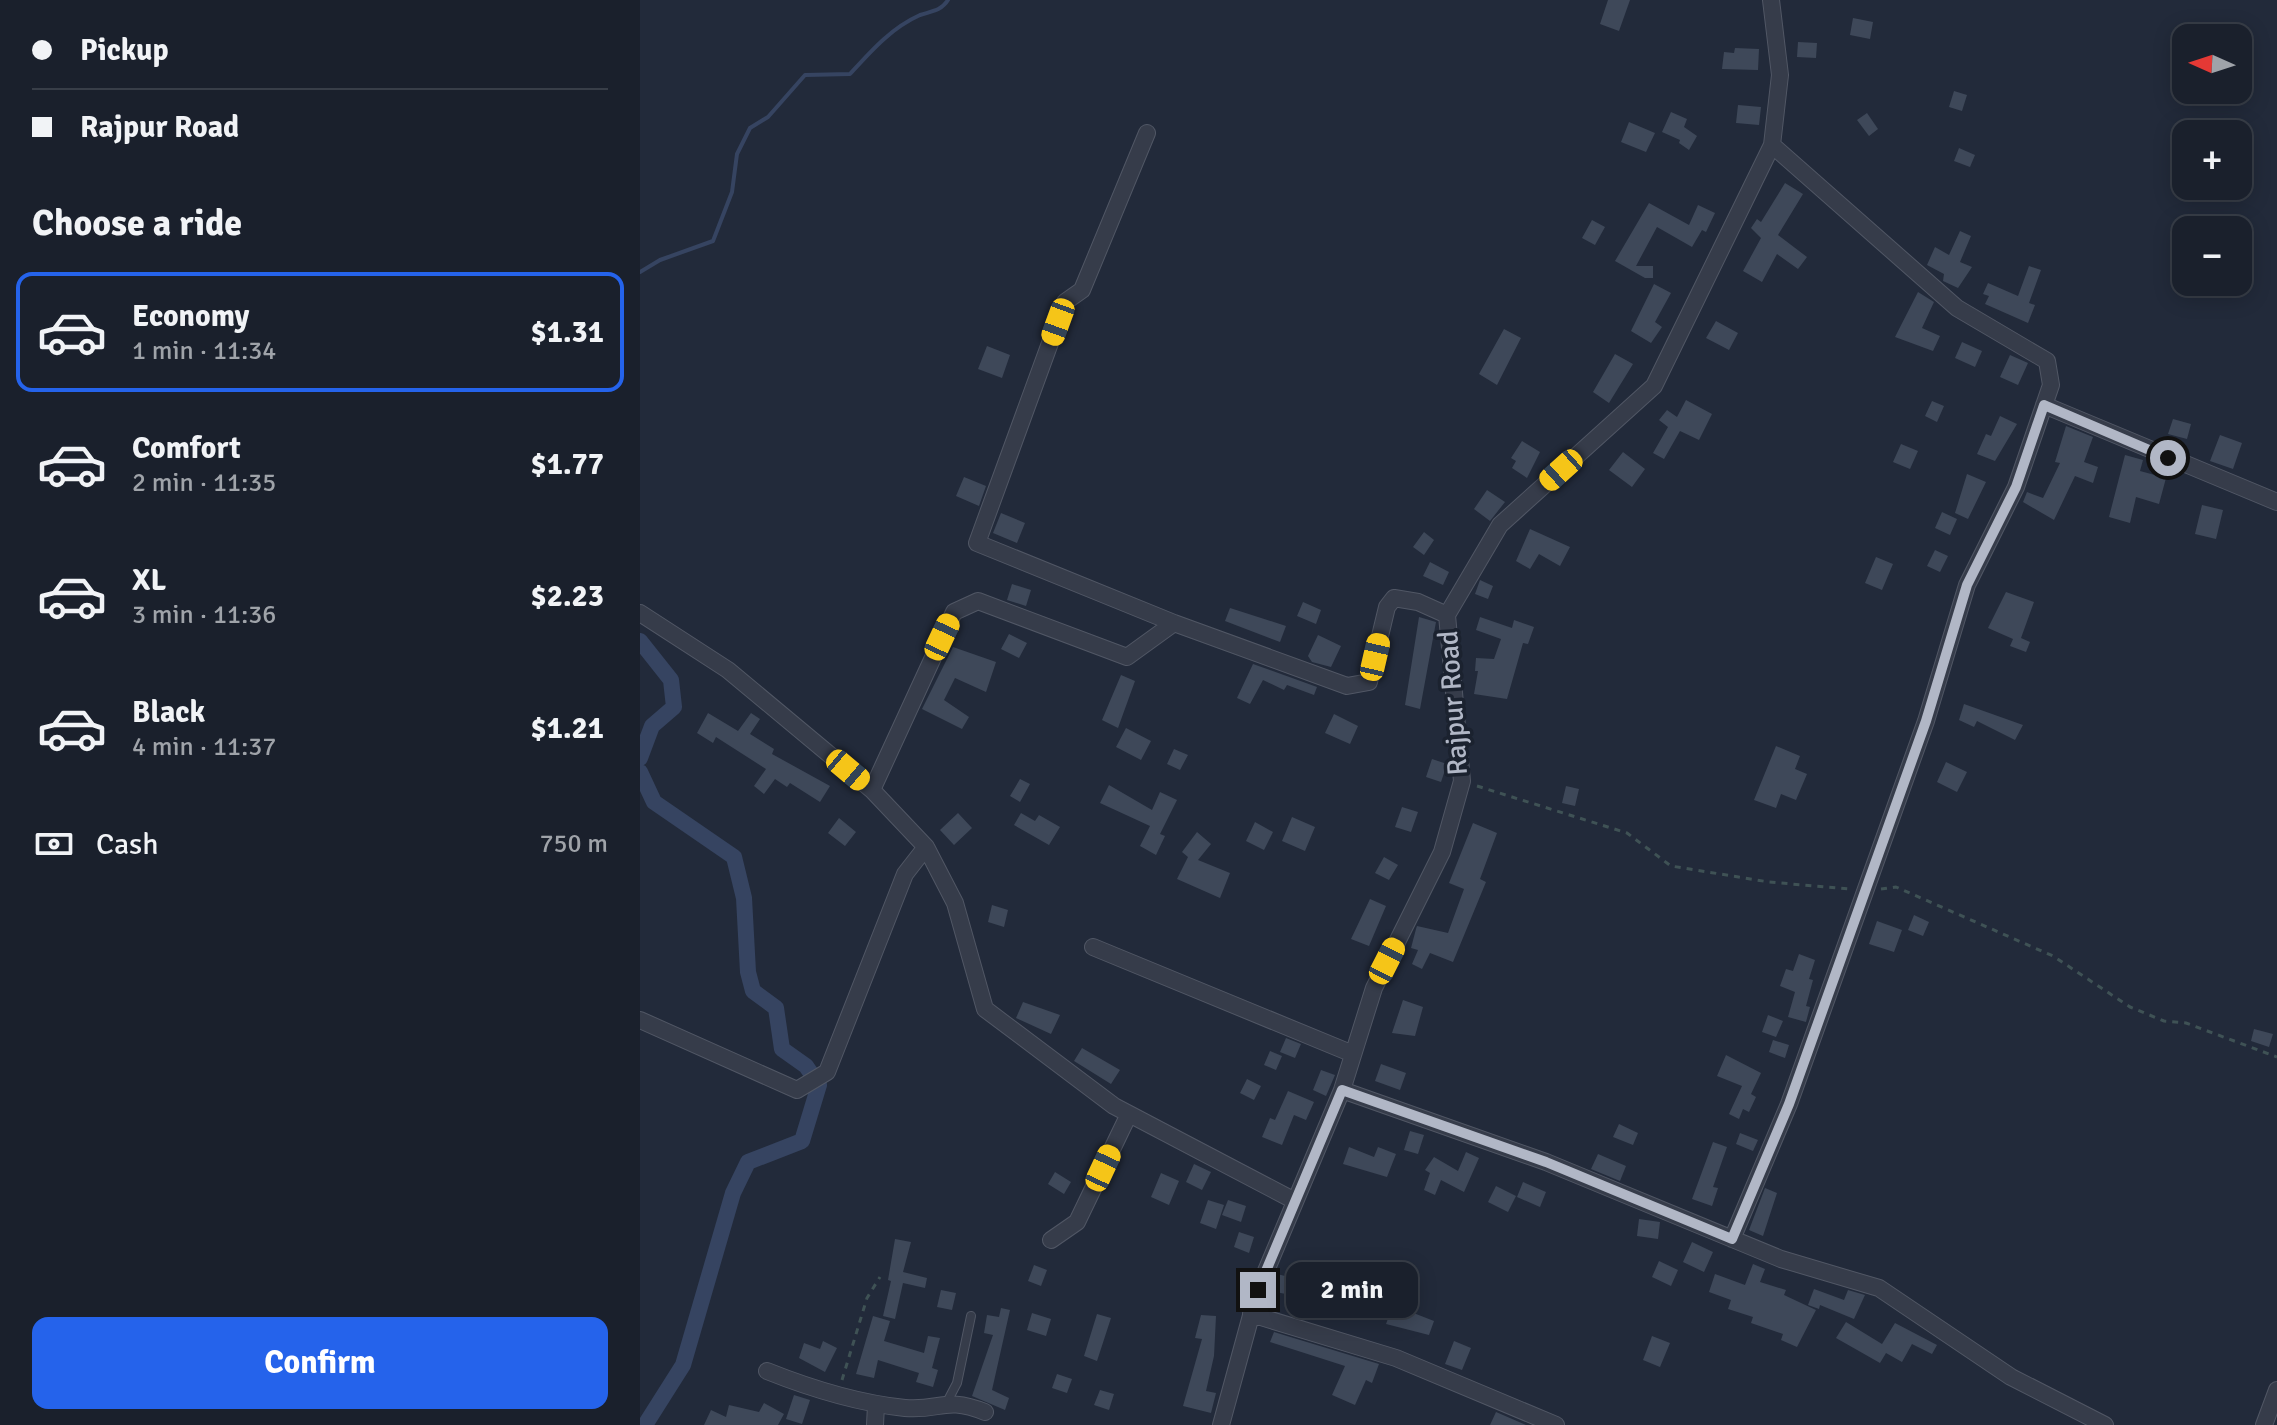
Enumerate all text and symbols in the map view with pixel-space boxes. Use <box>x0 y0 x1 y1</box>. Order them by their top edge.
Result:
north arrow <box>2172 24 2252 104</box>
map controls <box>2172 24 2252 296</box>
text: Pickup <box>80 32 169 69</box>
text: Rajpur Road <box>80 109 239 146</box>
button: + <box>2172 120 2252 200</box>
text: Choose a ride <box>32 201 242 246</box>
button: − <box>2172 216 2252 296</box>
car <box>1039 295 1077 349</box>
icon: car <box>36 296 108 368</box>
text: Economy <box>132 298 249 335</box>
text: $1.31 <box>531 314 604 351</box>
text: 1 min · 11:34 <box>132 335 276 367</box>
icon: car <box>36 428 108 500</box>
text: Comfort <box>132 430 241 467</box>
route start <box>2150 440 2186 476</box>
car <box>1535 445 1587 495</box>
text: $1.77 <box>531 446 604 483</box>
text: 2 min · 11:35 <box>132 467 276 499</box>
icon: car <box>36 560 108 632</box>
text: XL <box>132 562 166 599</box>
text: $2.23 <box>531 578 604 615</box>
text: 3 min · 11:36 <box>132 599 276 631</box>
car <box>921 610 963 664</box>
street label: Rajpur Road <box>1431 629 1475 777</box>
car <box>1358 631 1392 683</box>
icon: car <box>36 692 108 764</box>
text: Black <box>132 694 205 731</box>
text: $1.21 <box>531 710 604 747</box>
text: 4 min · 11:37 <box>132 731 276 763</box>
car <box>822 745 874 795</box>
icon: cash <box>32 822 76 866</box>
text: Cash <box>96 826 159 863</box>
text: 750 m <box>539 828 608 860</box>
car <box>1365 934 1409 988</box>
car <box>1082 1141 1124 1195</box>
callout: 2 min <box>1286 1262 1418 1318</box>
route end <box>1240 1272 1276 1308</box>
text: 2 min <box>1321 1274 1383 1306</box>
button: Confirm <box>32 1317 608 1409</box>

